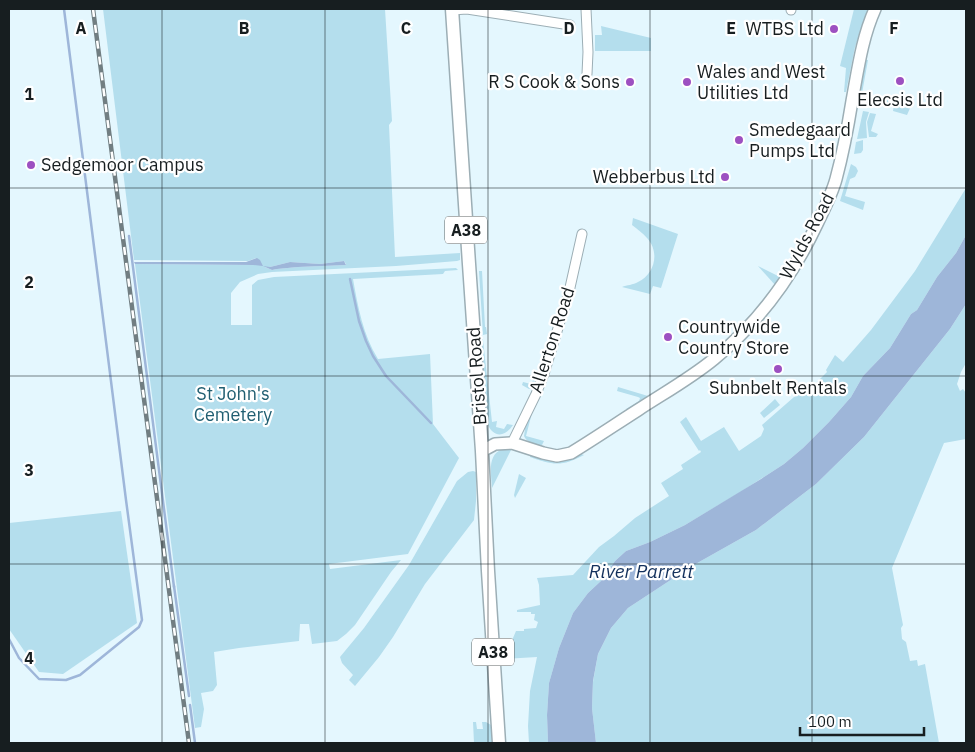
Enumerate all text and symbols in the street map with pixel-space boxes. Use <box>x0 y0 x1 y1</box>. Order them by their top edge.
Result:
place label: WTBS Ltd <box>745 17 824 40</box>
text: A <box>76 18 87 38</box>
text: B <box>239 18 250 38</box>
text: C <box>401 18 411 38</box>
text: D <box>563 18 575 38</box>
text: E <box>726 18 736 38</box>
text: F <box>889 18 899 38</box>
marker: WTBS Ltd <box>828 23 840 35</box>
place label: Wales and West Utilities Ltd <box>697 60 825 104</box>
place label: R S Cook & Sons <box>488 70 620 93</box>
marker: Elecsis Ltd <box>894 75 906 87</box>
marker: R S Cook & Sons <box>624 76 636 88</box>
marker: Wales and West Utilities Ltd <box>681 76 693 88</box>
text: 1 <box>24 84 34 104</box>
place label: Elecsis Ltd <box>857 88 943 111</box>
place label: Smedegaard Pumps Ltd <box>749 118 851 162</box>
marker: Smedegaard Pumps Ltd <box>733 134 745 146</box>
place label: Sedgemoor Campus <box>41 153 204 176</box>
marker: Sedgemoor Campus <box>25 159 37 171</box>
place label: Webberbus Ltd <box>593 165 715 188</box>
marker: Webberbus Ltd <box>719 171 731 183</box>
street label: Wylds Road <box>774 189 839 283</box>
road number: A38 <box>445 216 487 244</box>
text: 2 <box>24 272 34 292</box>
street label: Allerton Road <box>524 284 579 396</box>
place label: Countrywide Country Store <box>678 315 789 359</box>
street label: Bristol Road <box>462 326 491 426</box>
marker: Countrywide Country Store <box>662 331 674 343</box>
marker: Subnbelt Rentals <box>772 363 784 375</box>
place label: Subnbelt Rentals <box>709 376 847 399</box>
park label: St John's Cemetery <box>194 382 272 426</box>
text: 3 <box>24 460 34 480</box>
water label: River Parrett <box>589 559 694 583</box>
road number: A38 <box>472 638 514 666</box>
text: 4 <box>24 648 34 668</box>
scale bar <box>800 704 924 736</box>
text: 100 m <box>808 712 852 731</box>

